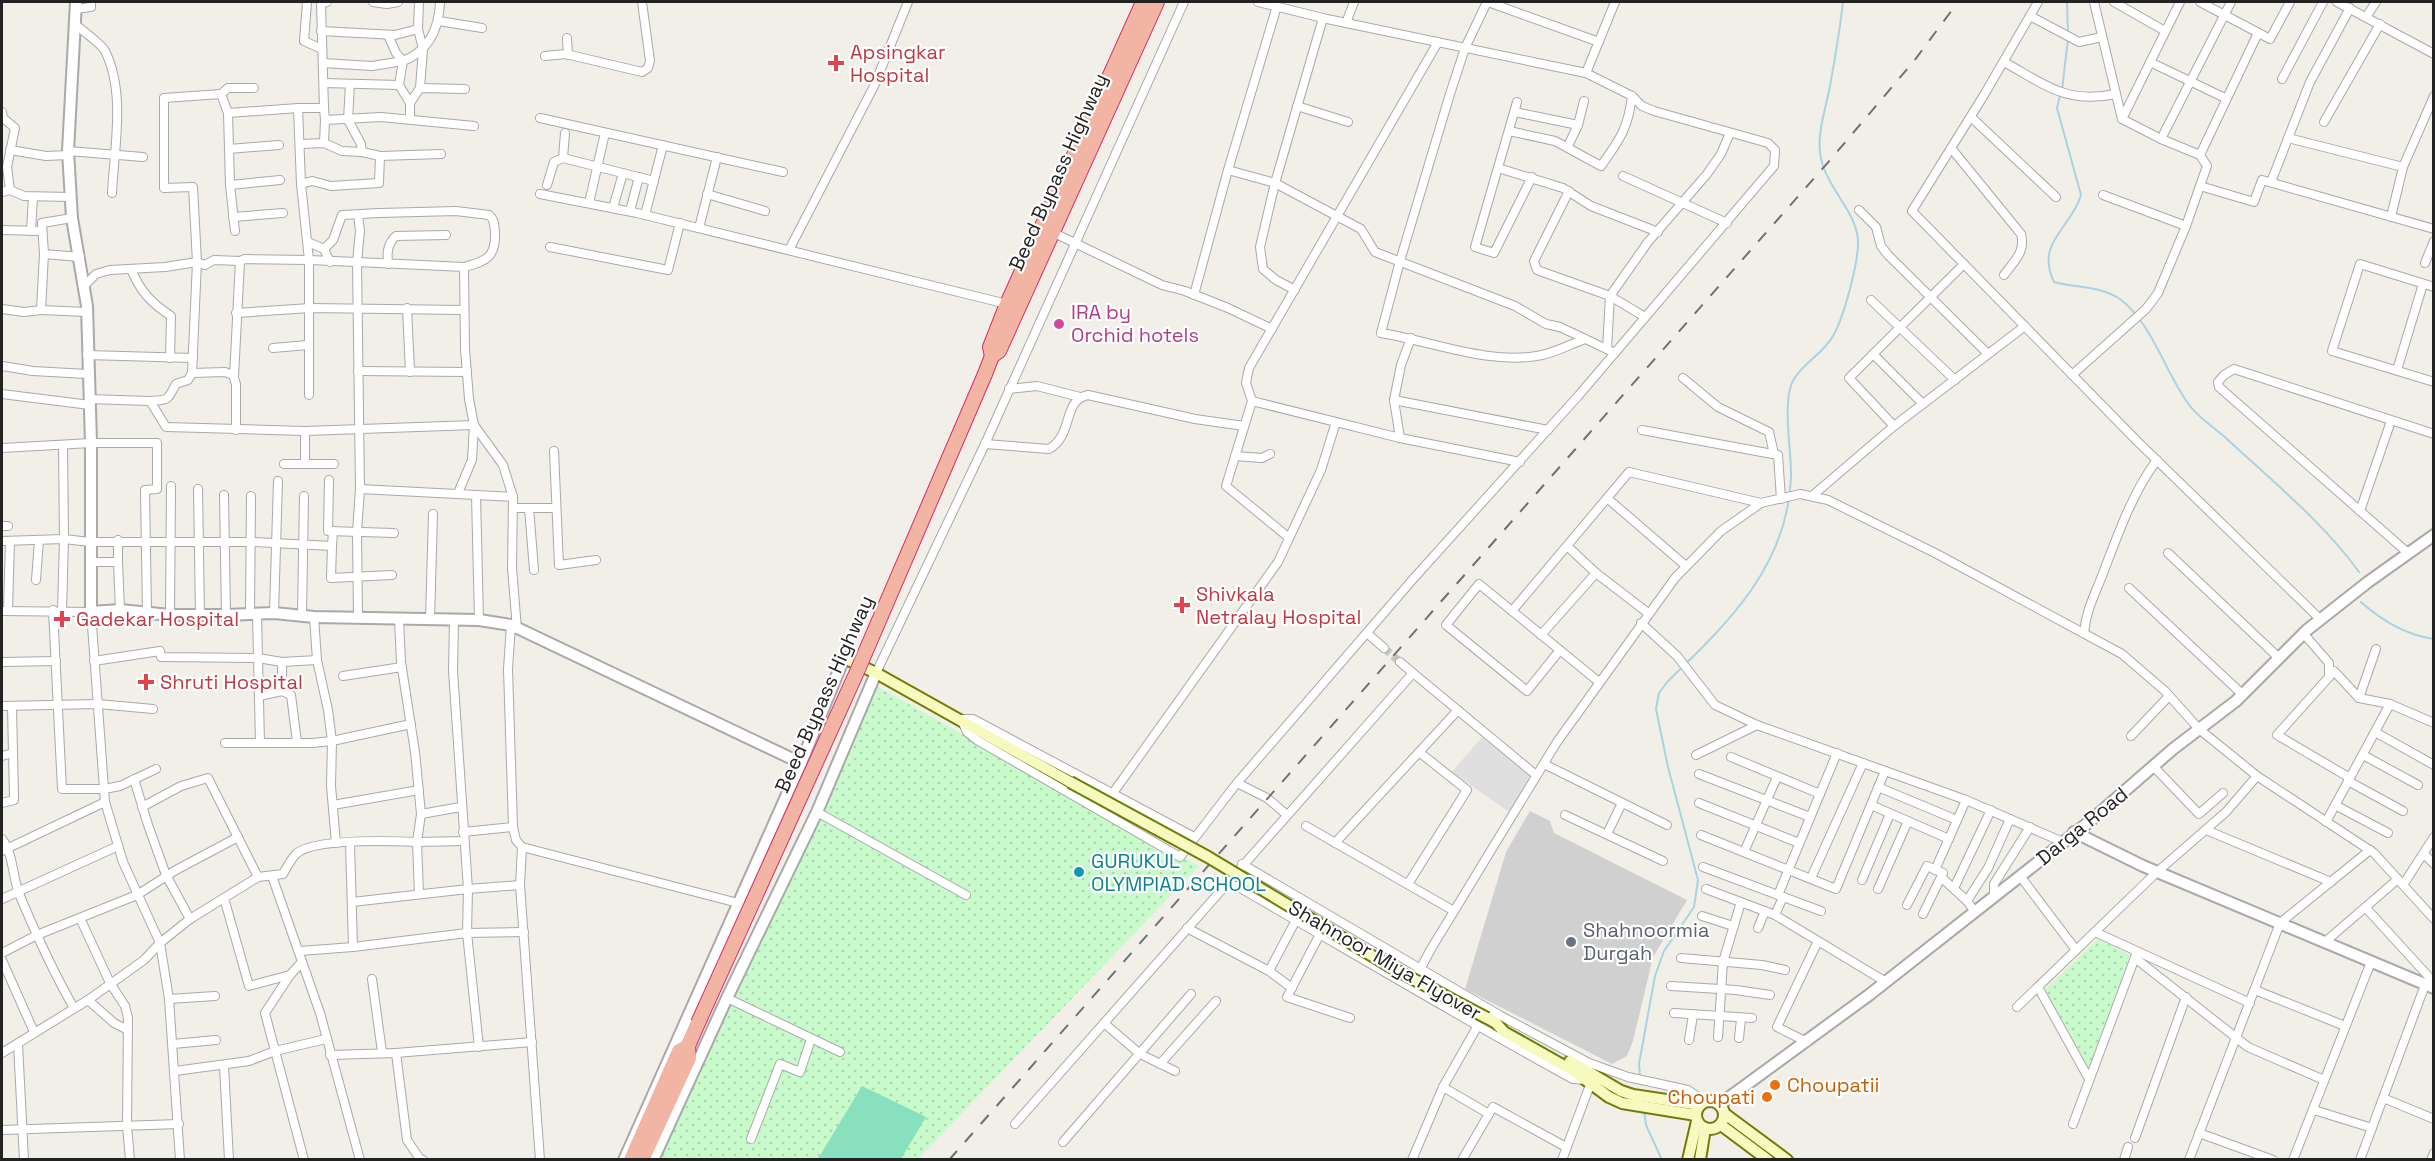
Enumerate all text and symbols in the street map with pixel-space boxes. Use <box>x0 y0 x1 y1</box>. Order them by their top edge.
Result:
place label: Apsingkar Hospital <box>850 39 946 88</box>
marker: Apsingkar Hospital <box>827 54 845 72</box>
street label: Beed Bypass Highway <box>1003 69 1113 275</box>
place label: IRA by Orchid hotels <box>1071 299 1199 348</box>
marker: IRA by Orchid hotels <box>1052 317 1066 331</box>
place label: Shivkala Netralay Hospital <box>1196 581 1362 630</box>
street label: Beed Bypass Highway <box>769 591 879 797</box>
marker: Shivkala Netralay Hospital <box>1173 596 1191 614</box>
place label: Gadekar Hospital <box>76 606 239 632</box>
marker: Gadekar Hospital <box>53 610 71 628</box>
place label: Shruti Hospital <box>160 669 303 695</box>
marker: Shruti Hospital <box>137 673 155 691</box>
street label: Darga Road <box>2031 781 2133 871</box>
place label: GURUKUL OLYMPIAD SCHOOL <box>1091 848 1266 897</box>
marker: GURUKUL OLYMPIAD SCHOOL <box>1072 865 1086 879</box>
street label: Shahnoor Miya Flyover <box>1284 894 1486 1026</box>
place label: Shahnoormia Durgah <box>1583 917 1709 966</box>
marker: Shahnoormia Durgah <box>1564 935 1578 949</box>
place label: Choupatii <box>1787 1072 1879 1098</box>
marker: Choupatii <box>1768 1078 1782 1092</box>
place label: Choupati <box>1667 1084 1755 1110</box>
marker: Choupati <box>1760 1090 1774 1104</box>

